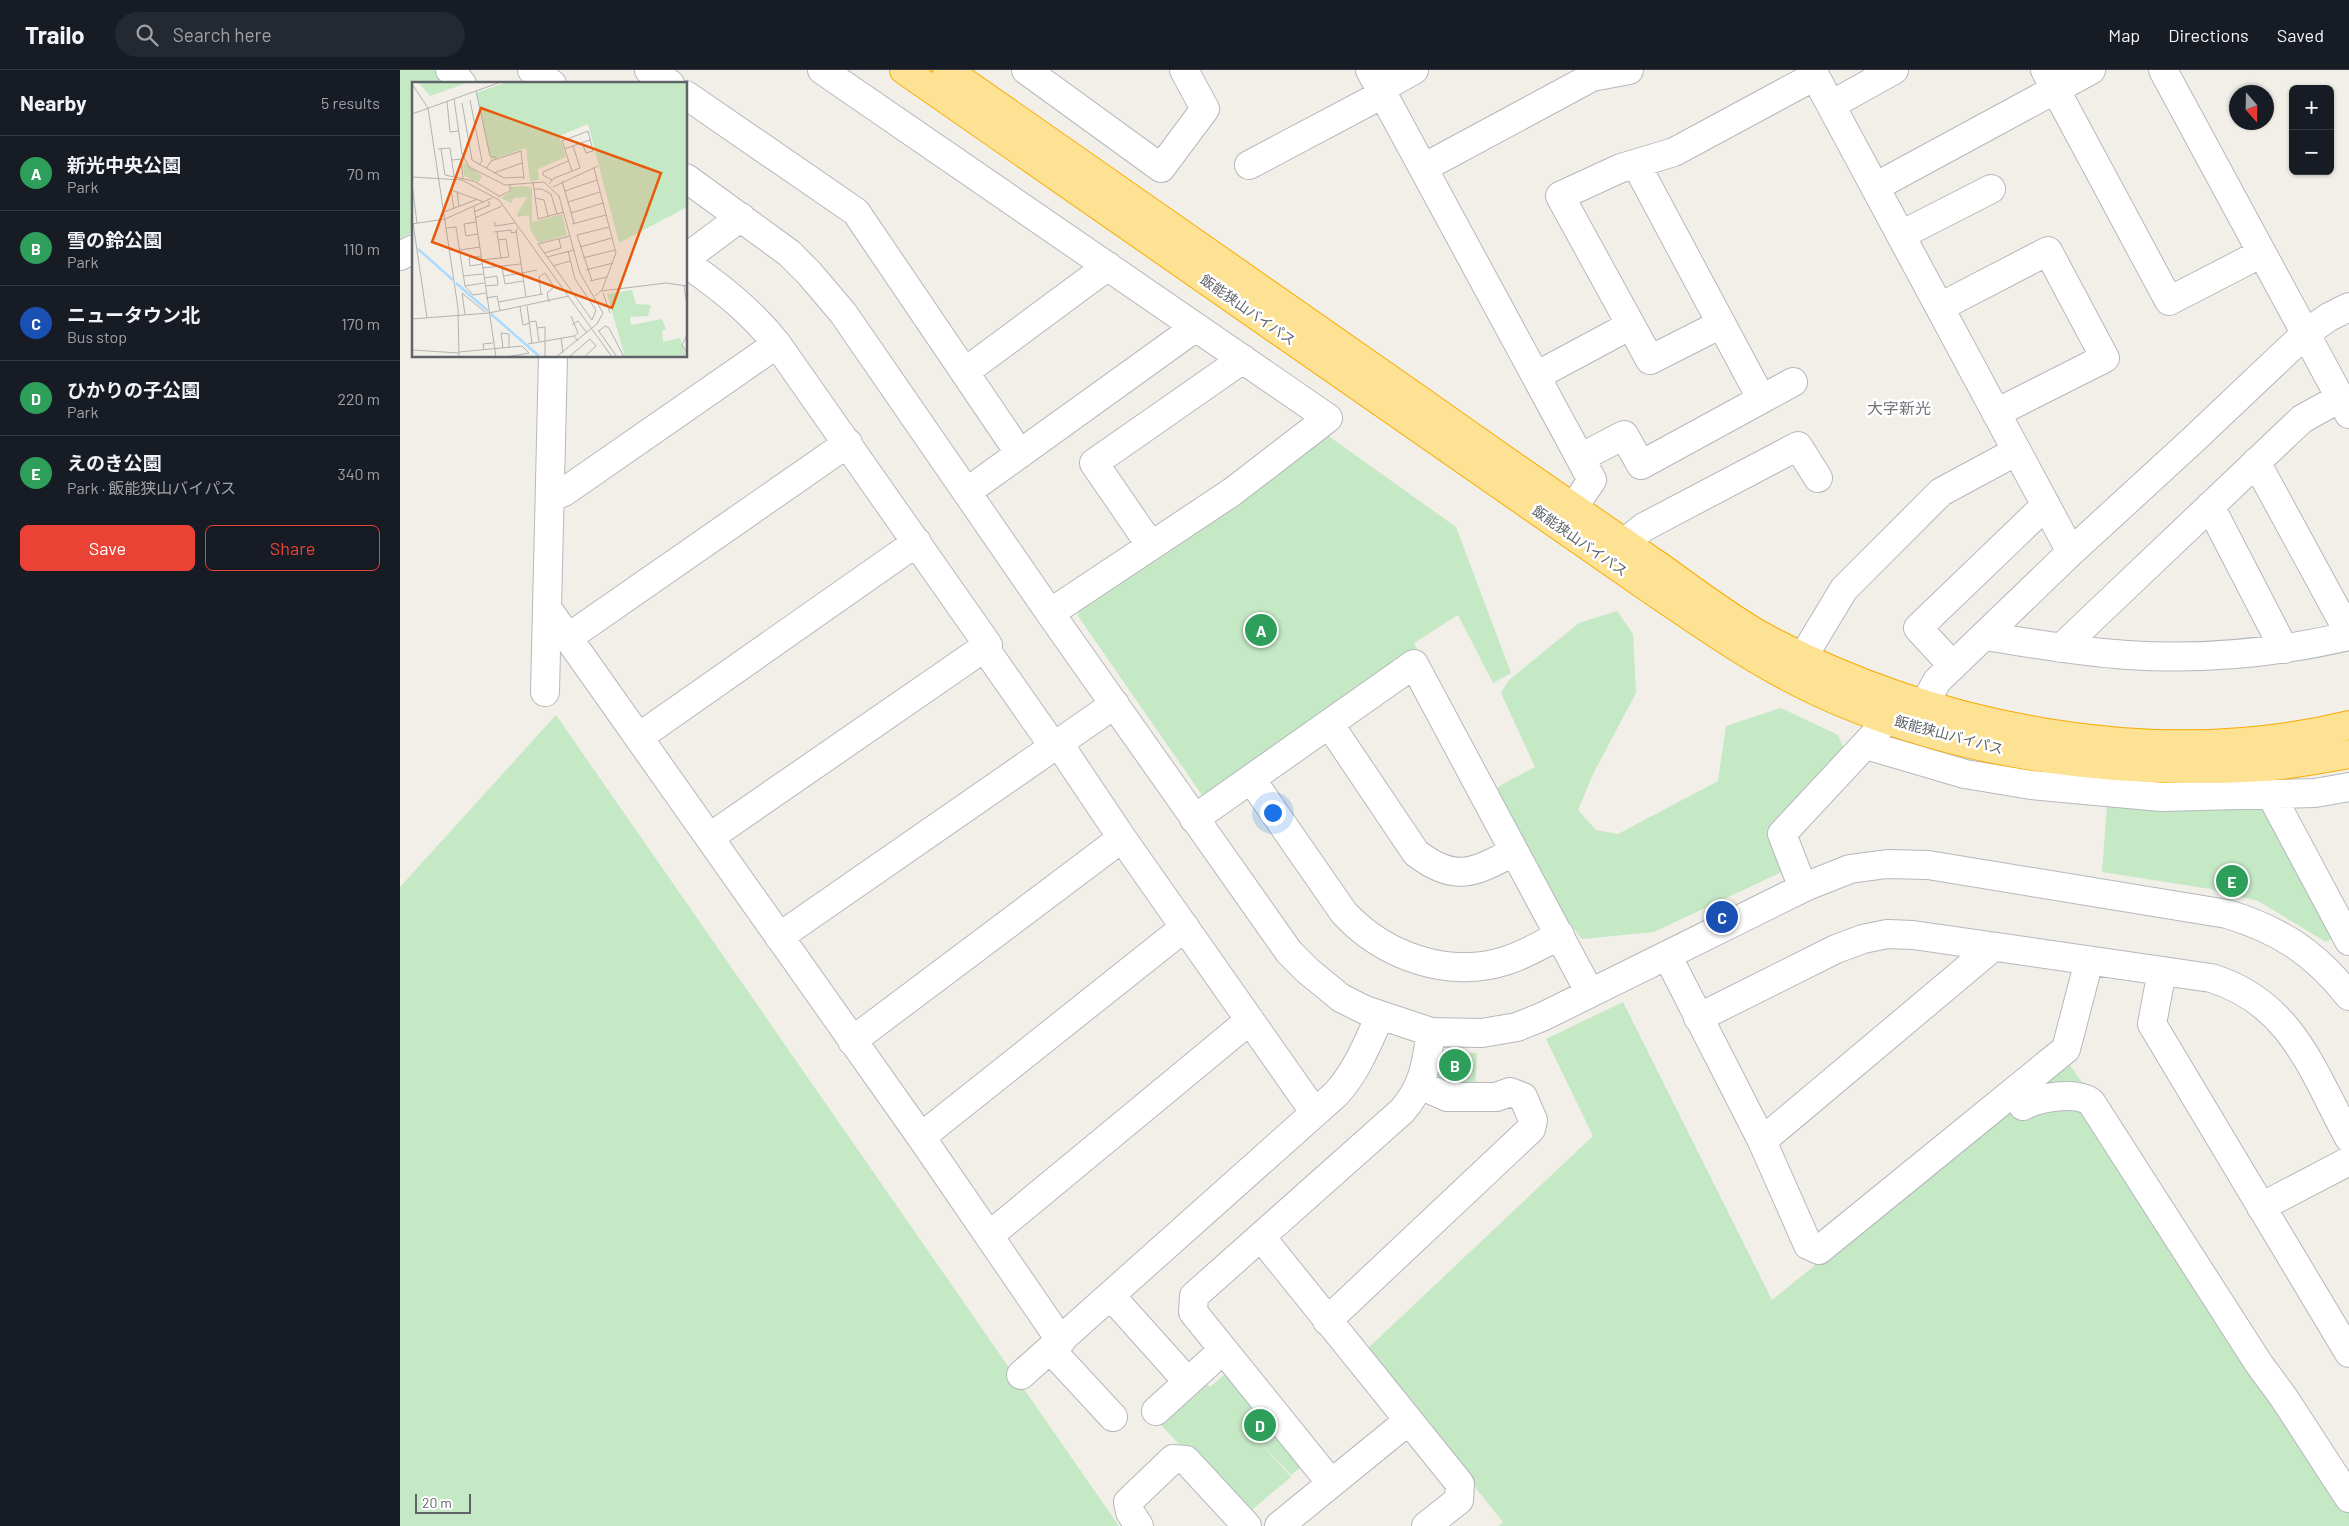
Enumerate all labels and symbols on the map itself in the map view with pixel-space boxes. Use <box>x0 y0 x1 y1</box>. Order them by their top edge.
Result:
inset map <box>412 82 688 358</box>
north arrow <box>2229 85 2274 130</box>
street label: 飯能狭山バイパス <box>1198 271 1299 349</box>
district label: 大字新光 <box>1867 398 1931 417</box>
street label: 飯能狭山バイパス <box>1530 502 1631 580</box>
pin: A <box>1245 611 1277 649</box>
street label: 飯能狭山バイパス <box>1893 712 2005 757</box>
your location <box>1260 800 1286 826</box>
pin: E <box>2216 862 2248 900</box>
pin: C <box>1706 898 1738 936</box>
pin: B <box>1439 1046 1471 1084</box>
pin: D <box>1244 1406 1276 1444</box>
scale bar <box>415 1491 471 1514</box>

